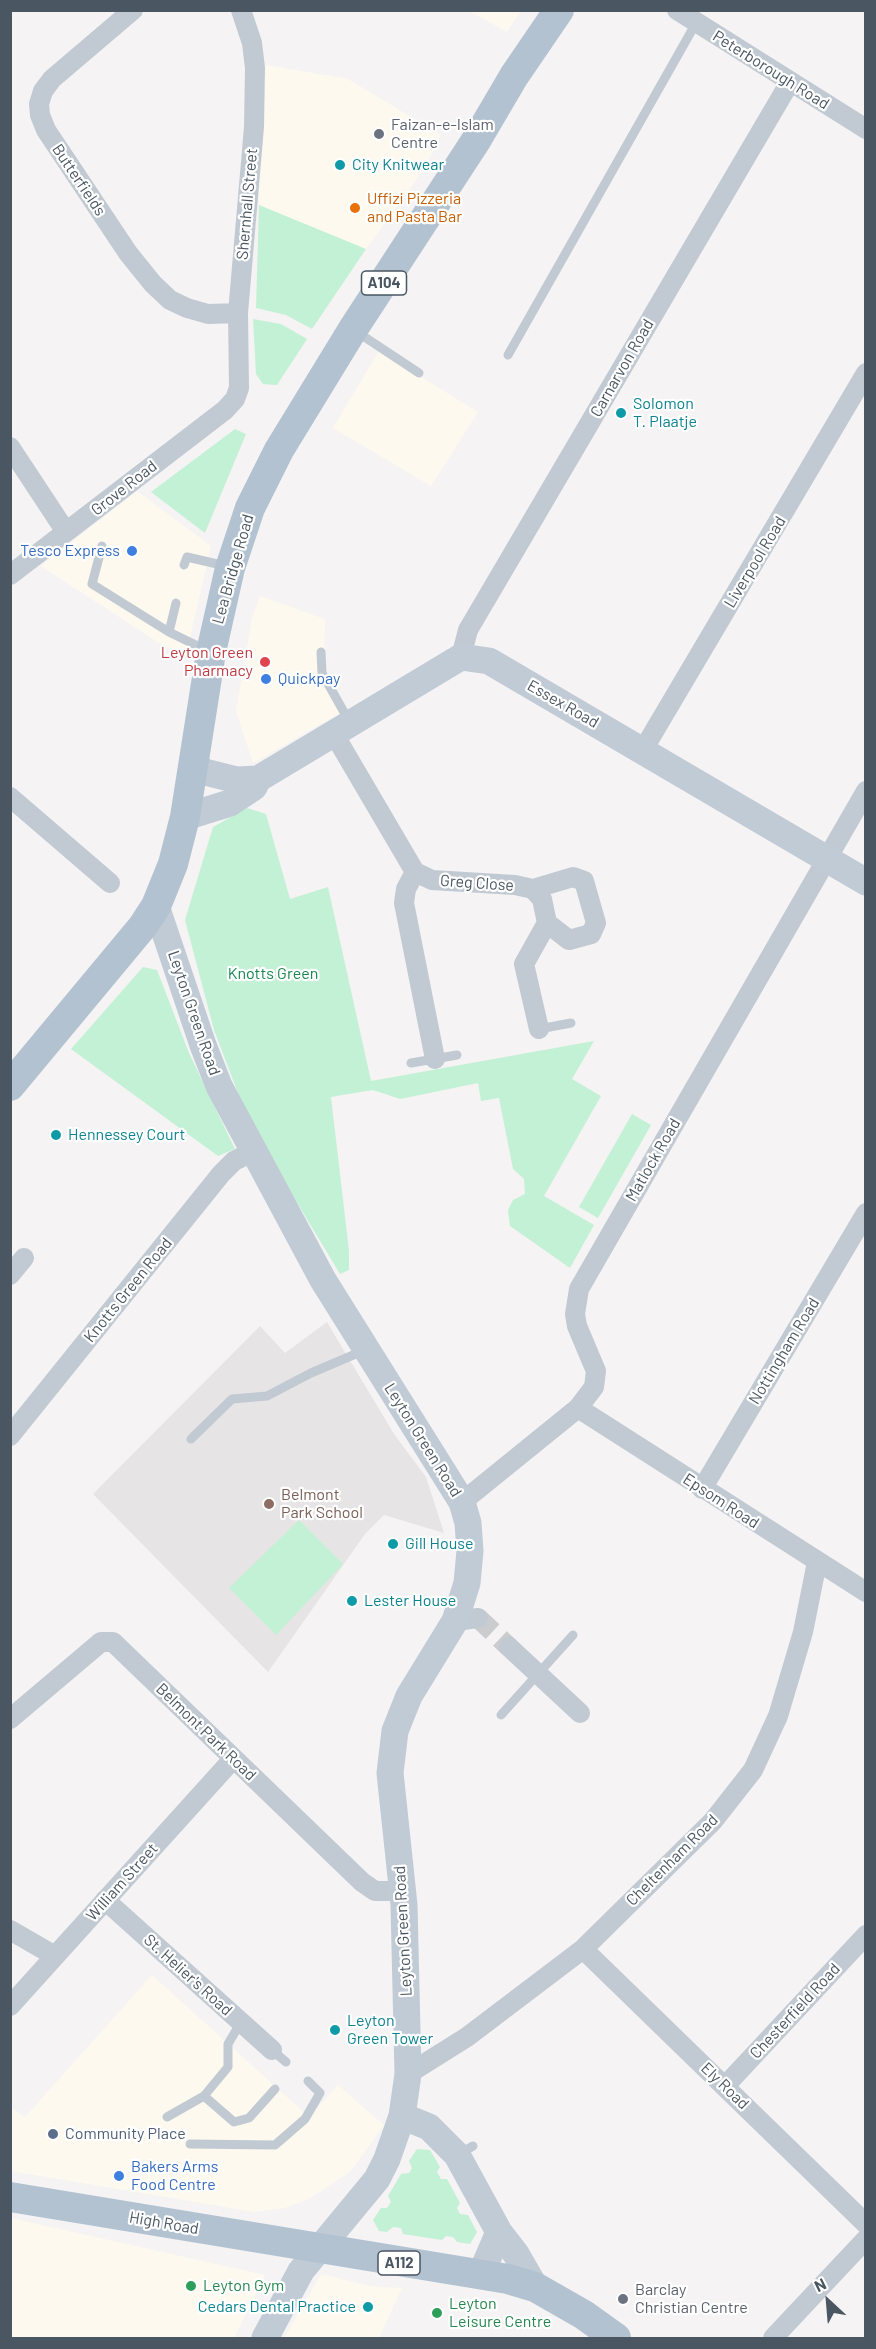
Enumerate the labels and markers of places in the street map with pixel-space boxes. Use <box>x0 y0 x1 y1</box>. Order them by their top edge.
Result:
place label: Faizan-e-Islam Centre <box>391 115 494 153</box>
marker: Faizan-e-Islam Centre <box>372 127 386 141</box>
place label: City Knitwear <box>352 155 444 175</box>
marker: City Knitwear <box>333 158 347 172</box>
place label: Uffizi Pizzeria and Pasta Bar <box>367 189 462 227</box>
marker: Uffizi Pizzeria and Pasta Bar <box>348 201 362 215</box>
place label: Solomon T. Plaatje <box>633 394 697 432</box>
marker: Solomon T. Plaatje <box>614 406 628 420</box>
place label: Tesco Express <box>20 541 120 561</box>
marker: Tesco Express <box>125 544 139 558</box>
place label: Leyton Green Pharmacy <box>161 643 253 681</box>
marker: Leyton Green Pharmacy <box>258 655 272 669</box>
place label: Quickpay <box>278 669 340 689</box>
marker: Quickpay <box>259 672 273 686</box>
place label: Hennessey Court <box>68 1125 185 1145</box>
marker: Hennessey Court <box>49 1128 63 1142</box>
place label: Belmont Park School <box>281 1485 363 1523</box>
marker: Belmont Park School <box>262 1497 276 1511</box>
place label: Gill House <box>405 1534 473 1554</box>
marker: Gill House <box>386 1537 400 1551</box>
place label: Lester House <box>364 1591 456 1611</box>
marker: Lester House <box>345 1594 359 1608</box>
place label: Leyton Green Tower <box>347 2011 433 2049</box>
marker: Leyton Green Tower <box>328 2023 342 2037</box>
place label: Community Place <box>65 2124 186 2144</box>
marker: Community Place <box>46 2127 60 2141</box>
place label: Bakers Arms Food Centre <box>131 2157 218 2195</box>
marker: Bakers Arms Food Centre <box>112 2169 126 2183</box>
place label: Leyton Gym <box>203 2276 284 2296</box>
marker: Leyton Gym <box>184 2279 198 2293</box>
place label: Barclay Christian Centre <box>635 2280 748 2318</box>
marker: Barclay Christian Centre <box>616 2292 630 2306</box>
place label: Leyton Leisure Centre <box>449 2294 551 2332</box>
place label: Cedars Dental Practice <box>198 2297 356 2317</box>
marker: Cedars Dental Practice <box>361 2300 375 2314</box>
marker: Leyton Leisure Centre <box>430 2306 444 2320</box>

